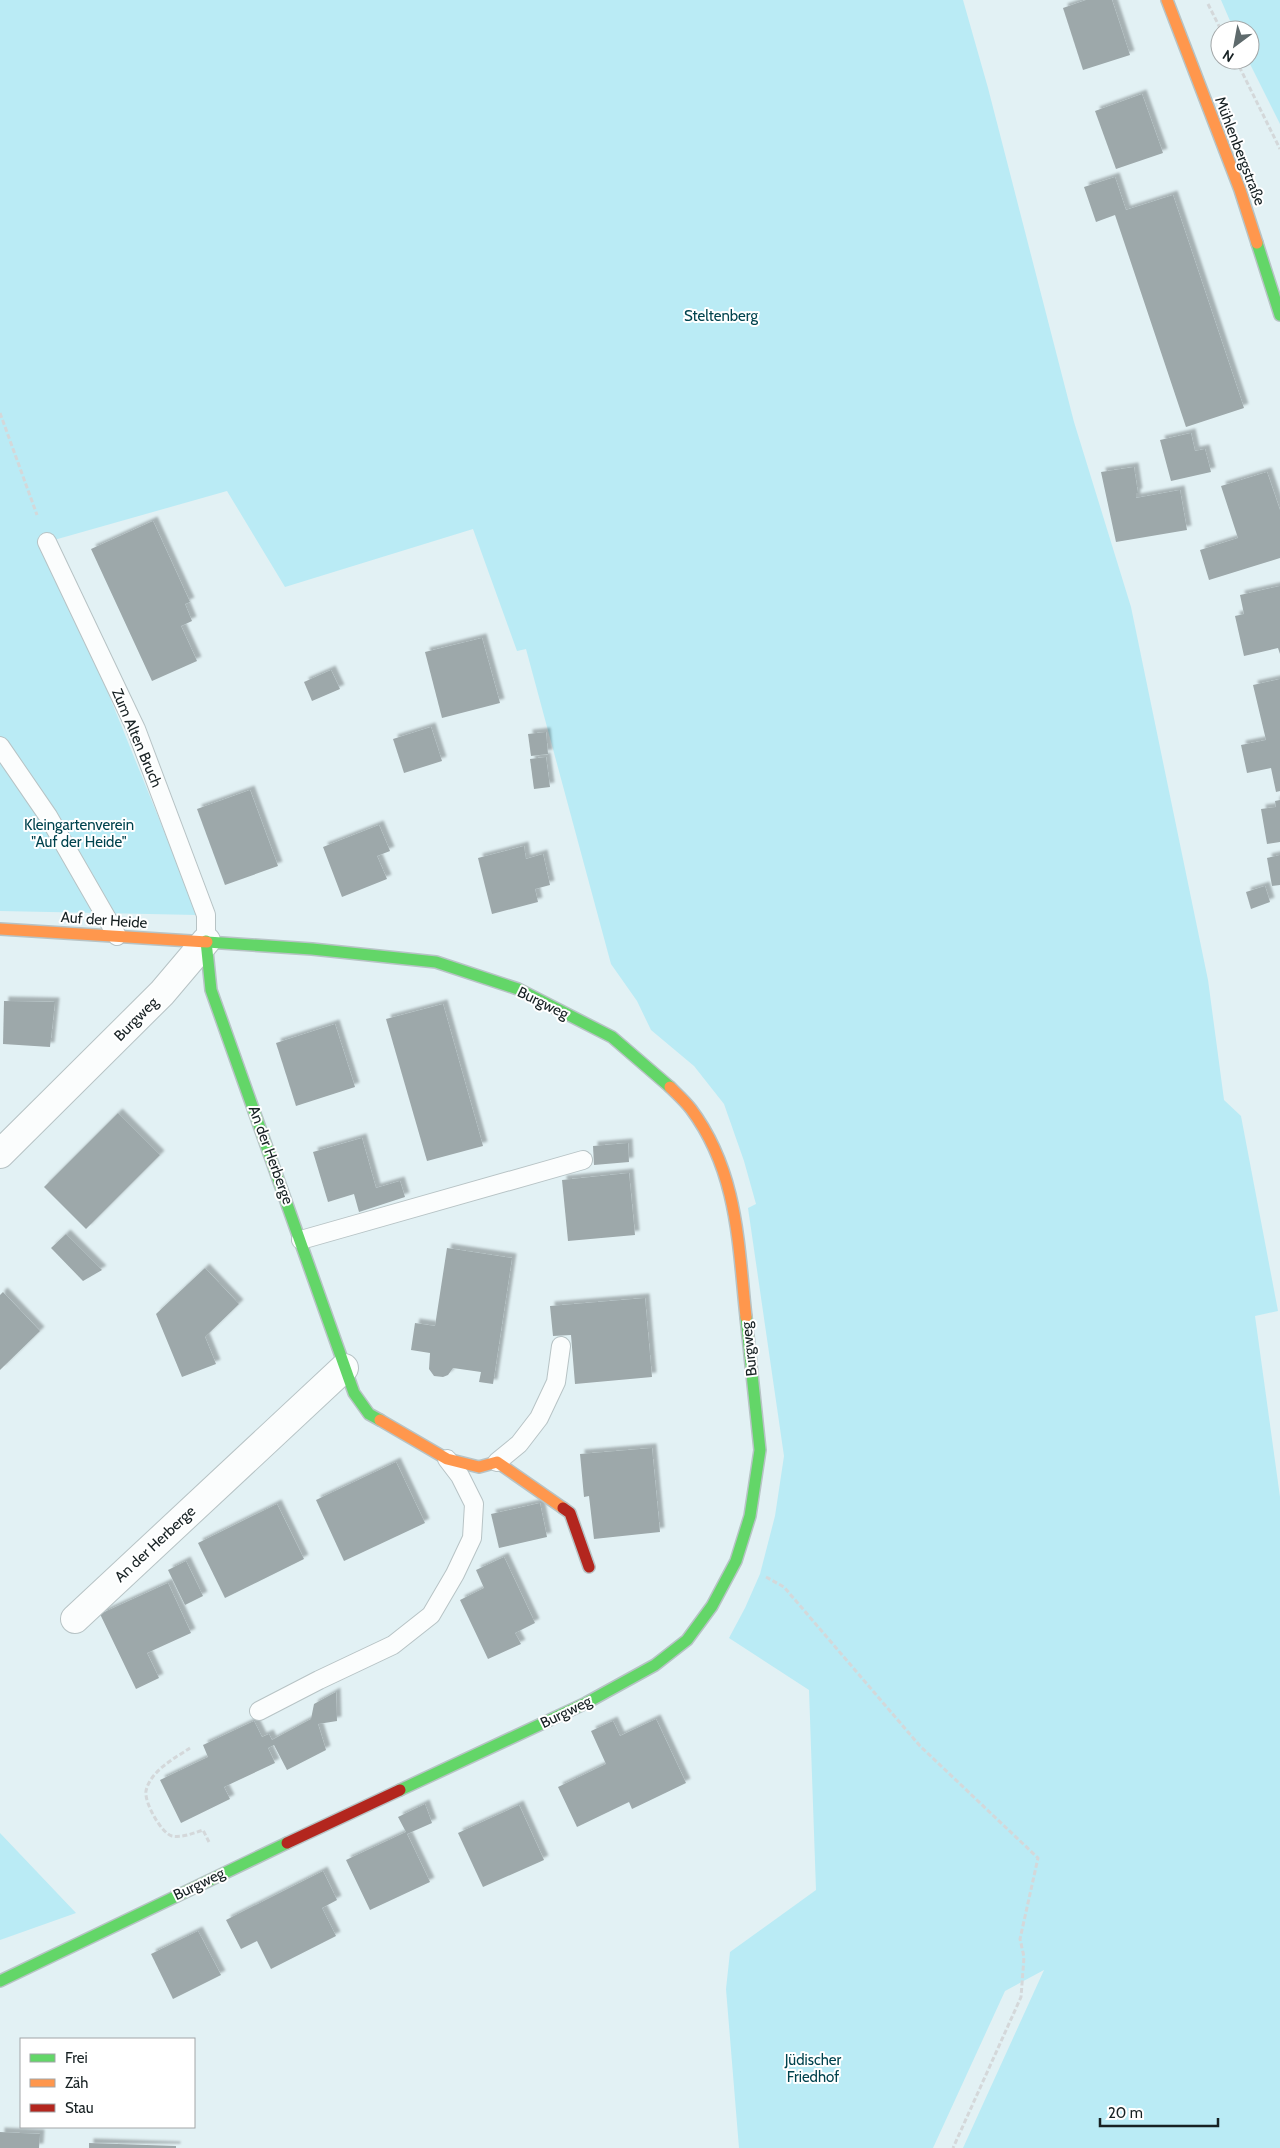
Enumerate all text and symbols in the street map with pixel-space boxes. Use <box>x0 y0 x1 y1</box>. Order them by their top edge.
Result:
north arrow <box>1210 20 1260 70</box>
text: N <box>1219 46 1237 66</box>
street label: Mühlenbergstraße <box>1211 94 1269 208</box>
park label: Steltenberg <box>684 307 758 325</box>
street label: Zum Alten Bruch <box>108 686 166 790</box>
park label: Kleingartenverein "Auf der Heide" <box>24 816 134 851</box>
street label: Auf der Heide <box>60 908 148 932</box>
street label: Burgweg <box>514 983 572 1023</box>
street label: Burgweg <box>110 993 162 1045</box>
street label: An der Herberge <box>245 1103 297 1207</box>
street label: Burgweg <box>737 1320 761 1377</box>
street label: An der Herberge <box>111 1502 199 1586</box>
street label: Burgweg <box>537 1692 595 1732</box>
street label: Burgweg <box>170 1864 228 1904</box>
legend <box>20 2038 195 2128</box>
text: Frei <box>65 2049 88 2067</box>
park label: Jüdischer Friedhof <box>784 2051 842 2086</box>
text: Zäh <box>65 2074 88 2092</box>
scale bar <box>1100 2096 1218 2128</box>
text: Stau <box>65 2099 94 2117</box>
text: 20 m <box>1108 2104 1143 2122</box>

